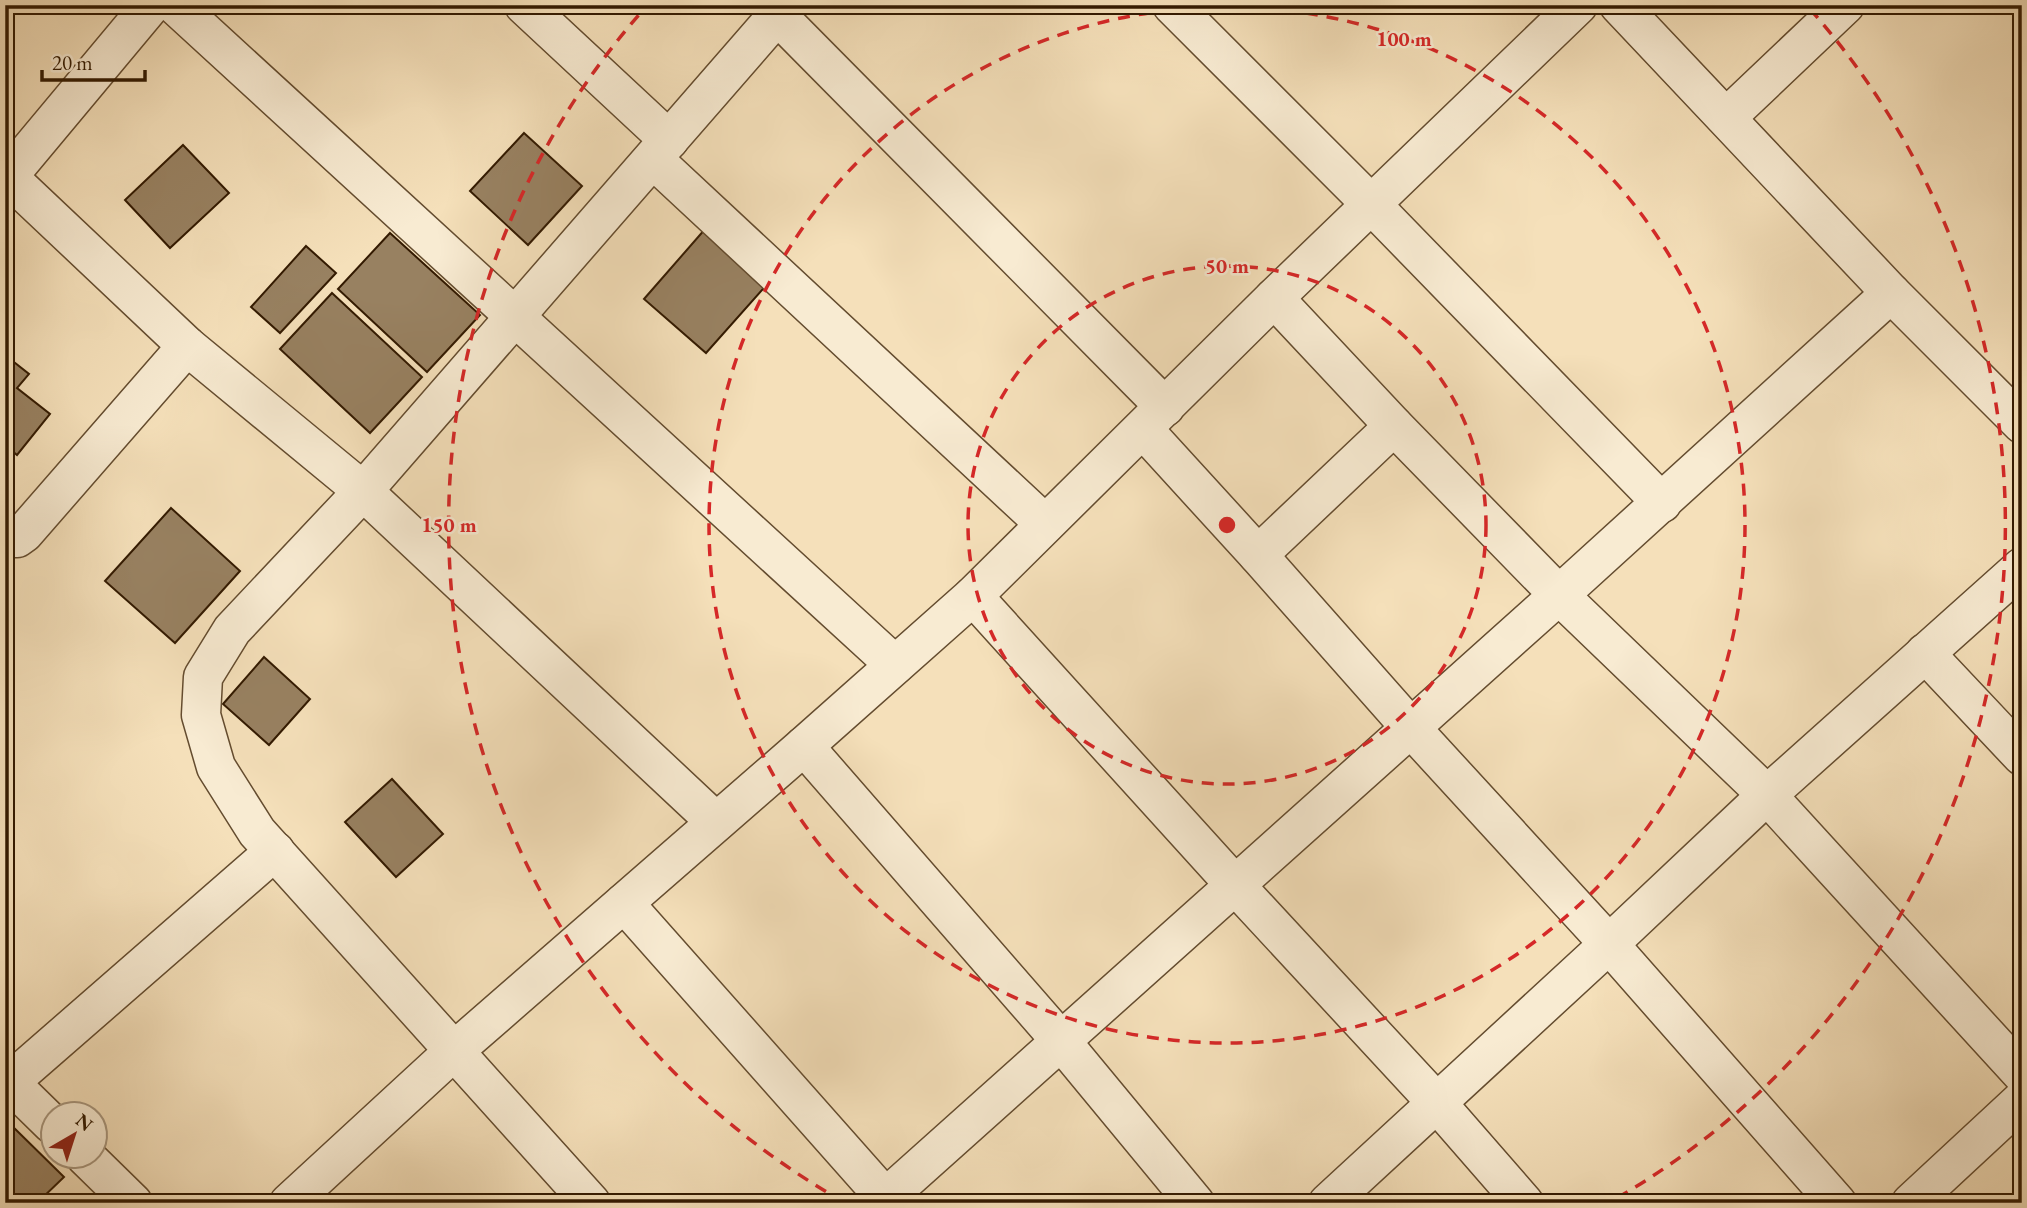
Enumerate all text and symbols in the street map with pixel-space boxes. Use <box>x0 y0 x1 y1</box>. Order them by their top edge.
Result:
text: 100 m <box>1376 25 1432 52</box>
scale bar <box>42 38 145 82</box>
text: 20 m <box>52 49 93 76</box>
text: 50 m <box>1205 252 1249 279</box>
text: 150 m <box>421 511 477 538</box>
centre of rings <box>1215 513 1239 537</box>
north arrow <box>38 1100 108 1170</box>
text: N <box>71 1108 99 1137</box>

